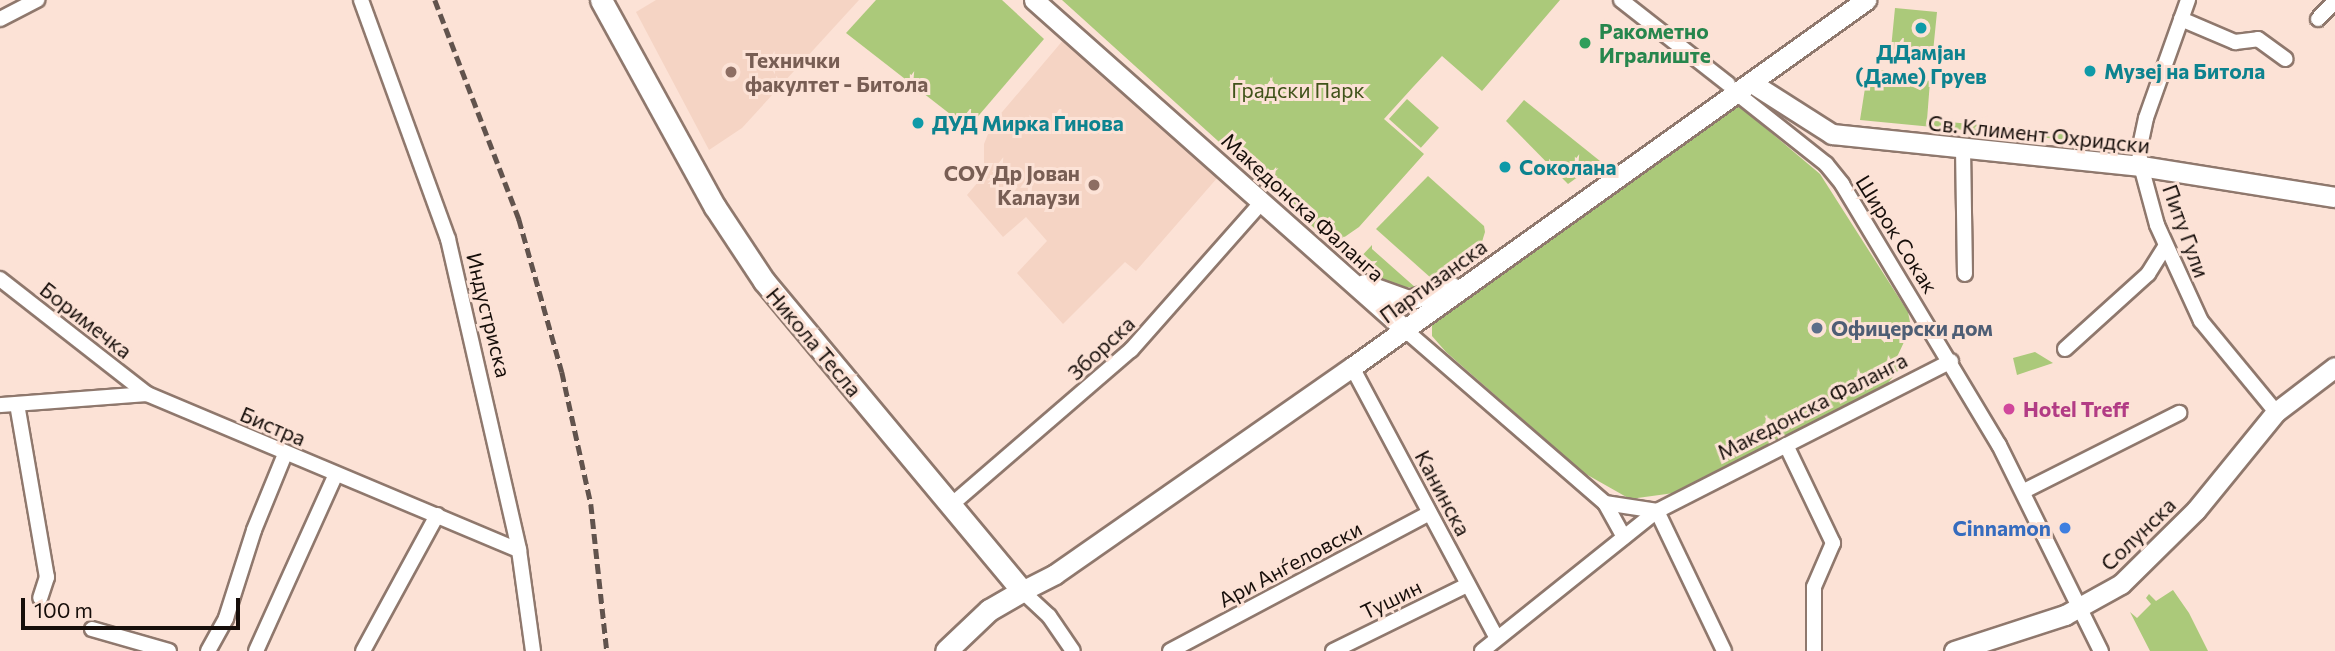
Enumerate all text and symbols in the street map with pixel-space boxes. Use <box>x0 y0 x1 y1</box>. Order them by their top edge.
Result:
place label: Ракометно Игралиште <box>1599 18 1711 68</box>
marker: ДДамјан (Даме) Груев <box>1913 20 1929 36</box>
marker: Ракометно Игралиште <box>1577 35 1593 51</box>
place label: ДДамјан (Даме) Груев <box>1855 39 1987 89</box>
place label: Технички факултет - Битола <box>745 47 928 97</box>
place label: Музеј на Битола <box>2104 58 2265 84</box>
marker: Музеј на Битола <box>2082 63 2098 79</box>
marker: Технички факултет - Битола <box>723 64 739 80</box>
park label: Градски Парк <box>1231 77 1365 103</box>
place label: ДУД Мирка Гинова <box>932 110 1124 136</box>
street label: Св. Климент Охридски <box>1927 110 2151 158</box>
marker: ДУД Мирка Гинова <box>910 115 926 131</box>
street label: Македонска Фаланга <box>1217 127 1389 287</box>
place label: Соколана <box>1519 154 1616 180</box>
marker: Соколана <box>1497 159 1513 175</box>
place label: СОУ Др Јован Калаузи <box>944 160 1080 210</box>
street label: Широк Сокак <box>1851 170 1943 298</box>
marker: СОУ Др Јован Калаузи <box>1086 177 1102 193</box>
street label: Питу Гули <box>2158 181 2214 281</box>
street label: Партизанска <box>1375 234 1491 328</box>
street label: Индустриска <box>461 250 517 380</box>
street label: Боримечка <box>35 276 137 364</box>
street label: Никола Тесла <box>761 282 867 402</box>
street label: Зборска <box>1062 311 1140 385</box>
place label: Офицерски дом <box>1831 315 1993 341</box>
marker: Офицерски дом <box>1809 320 1825 336</box>
street label: Македонска Фаланга <box>1713 347 1911 465</box>
place label: Hotel Treff <box>2023 396 2129 422</box>
street label: Бистра <box>236 401 310 451</box>
marker: Hotel Treff <box>2001 401 2017 417</box>
street label: Канинска <box>1410 446 1476 540</box>
street label: Солунска <box>2095 492 2181 576</box>
place label: Cinnamon <box>1952 515 2051 541</box>
street label: Ари Анѓеловски <box>1214 516 1366 612</box>
marker: Cinnamon <box>2057 520 2073 536</box>
street label: Тушин <box>1357 574 1425 624</box>
scale bar <box>24 584 243 628</box>
text: 100 m <box>34 597 93 622</box>

